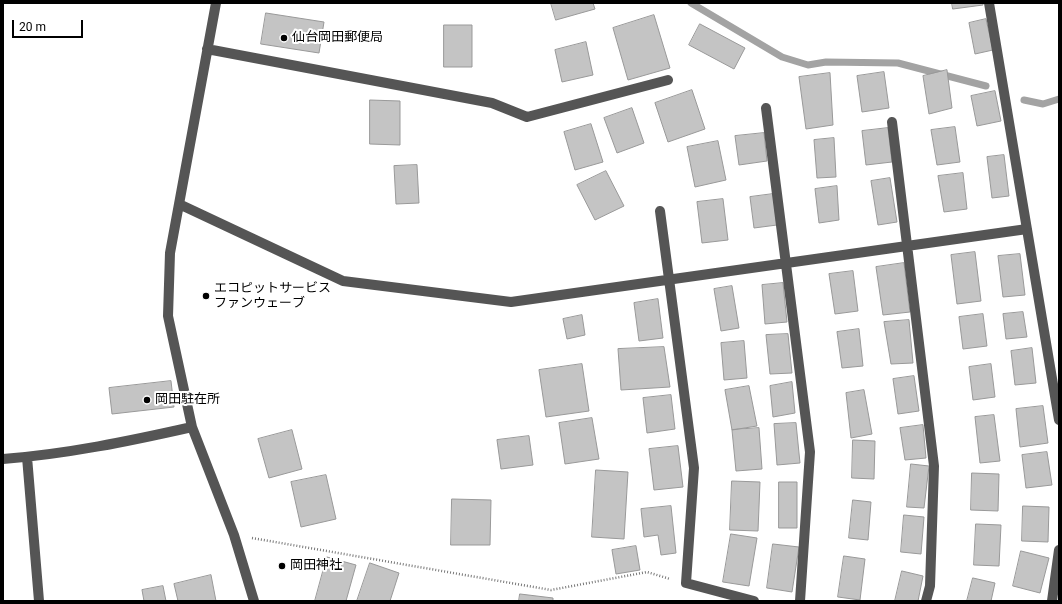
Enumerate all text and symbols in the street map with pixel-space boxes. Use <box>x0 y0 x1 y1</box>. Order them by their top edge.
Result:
scale bar <box>14 12 85 38</box>
text: 20 m <box>19 20 46 34</box>
place label: 仙台岡田郵便局 <box>292 30 383 46</box>
marker: 仙台岡田郵便局 <box>279 33 289 43</box>
place label: エコピットサービス ファンウェーブ <box>214 281 331 312</box>
marker: エコピットサービス ファンウェーブ <box>201 291 211 301</box>
place label: 岡田駐在所 <box>155 392 220 408</box>
marker: 岡田駐在所 <box>142 395 152 405</box>
place label: 岡田神社 <box>290 558 342 574</box>
marker: 岡田神社 <box>277 561 287 571</box>

